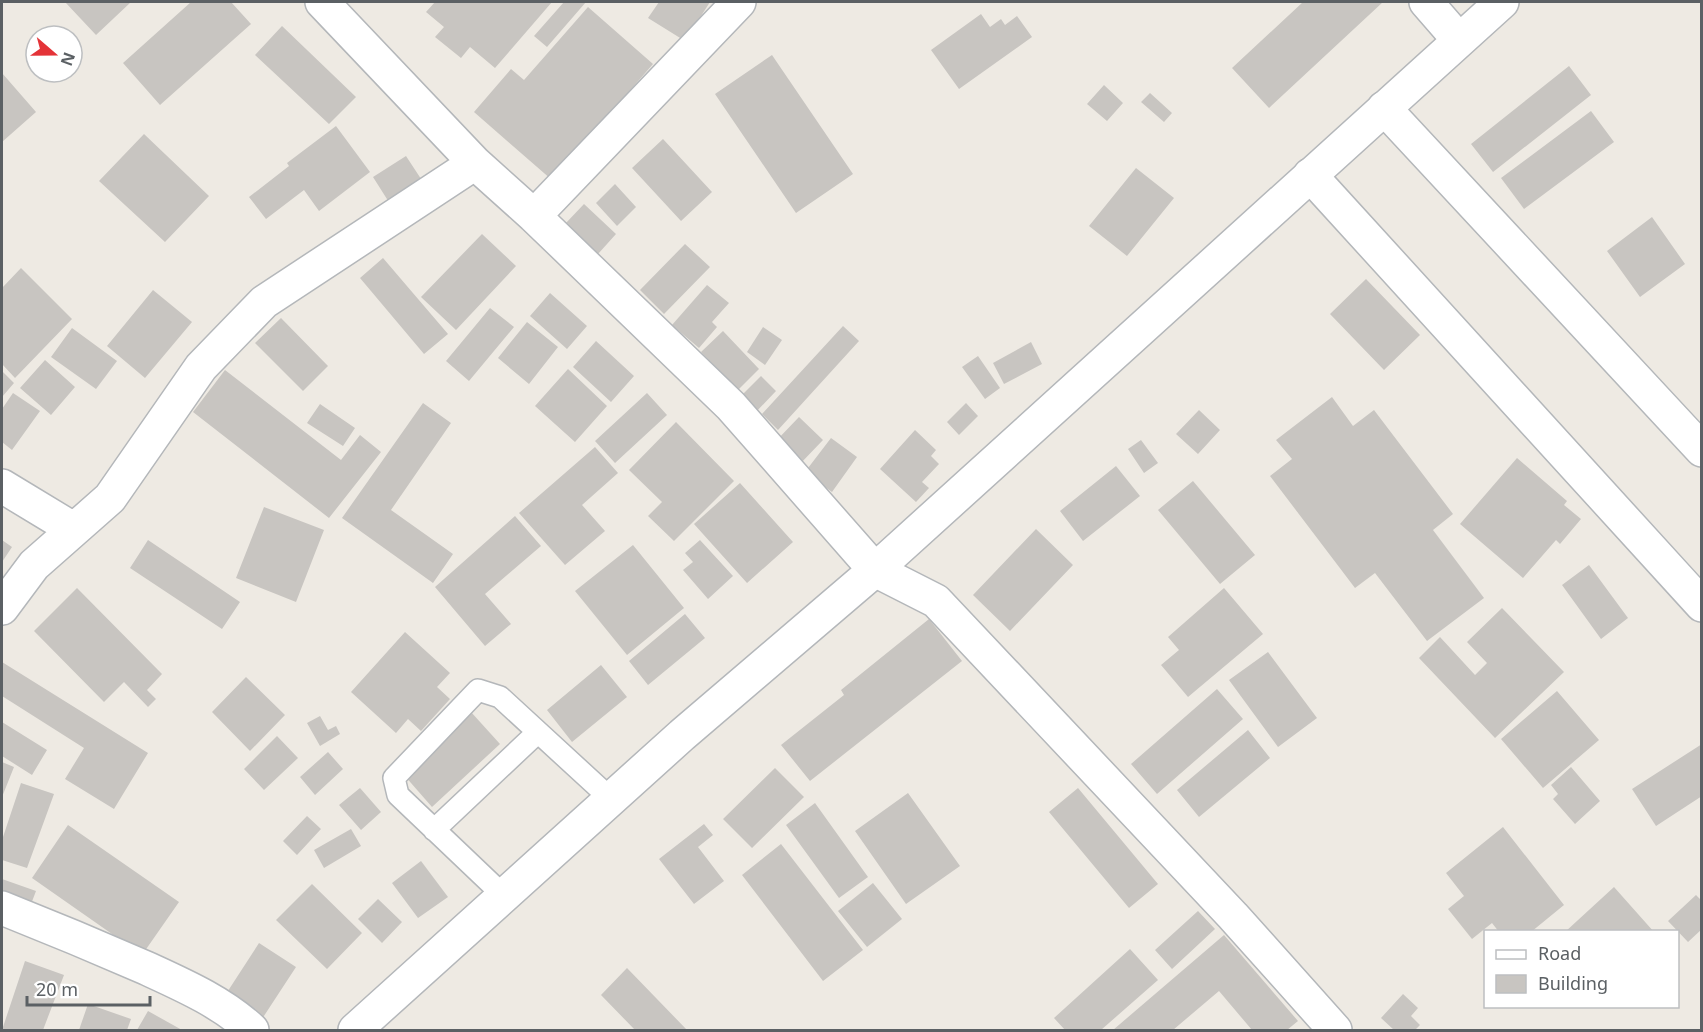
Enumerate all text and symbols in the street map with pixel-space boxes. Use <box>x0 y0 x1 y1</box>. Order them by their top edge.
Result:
north arrow <box>24 24 84 84</box>
text: N <box>56 49 81 69</box>
legend <box>1484 930 1679 1008</box>
text: Road <box>1538 941 1581 965</box>
scale bar <box>27 969 150 1007</box>
text: Building <box>1538 971 1608 995</box>
text: 20 m <box>36 977 78 1001</box>

